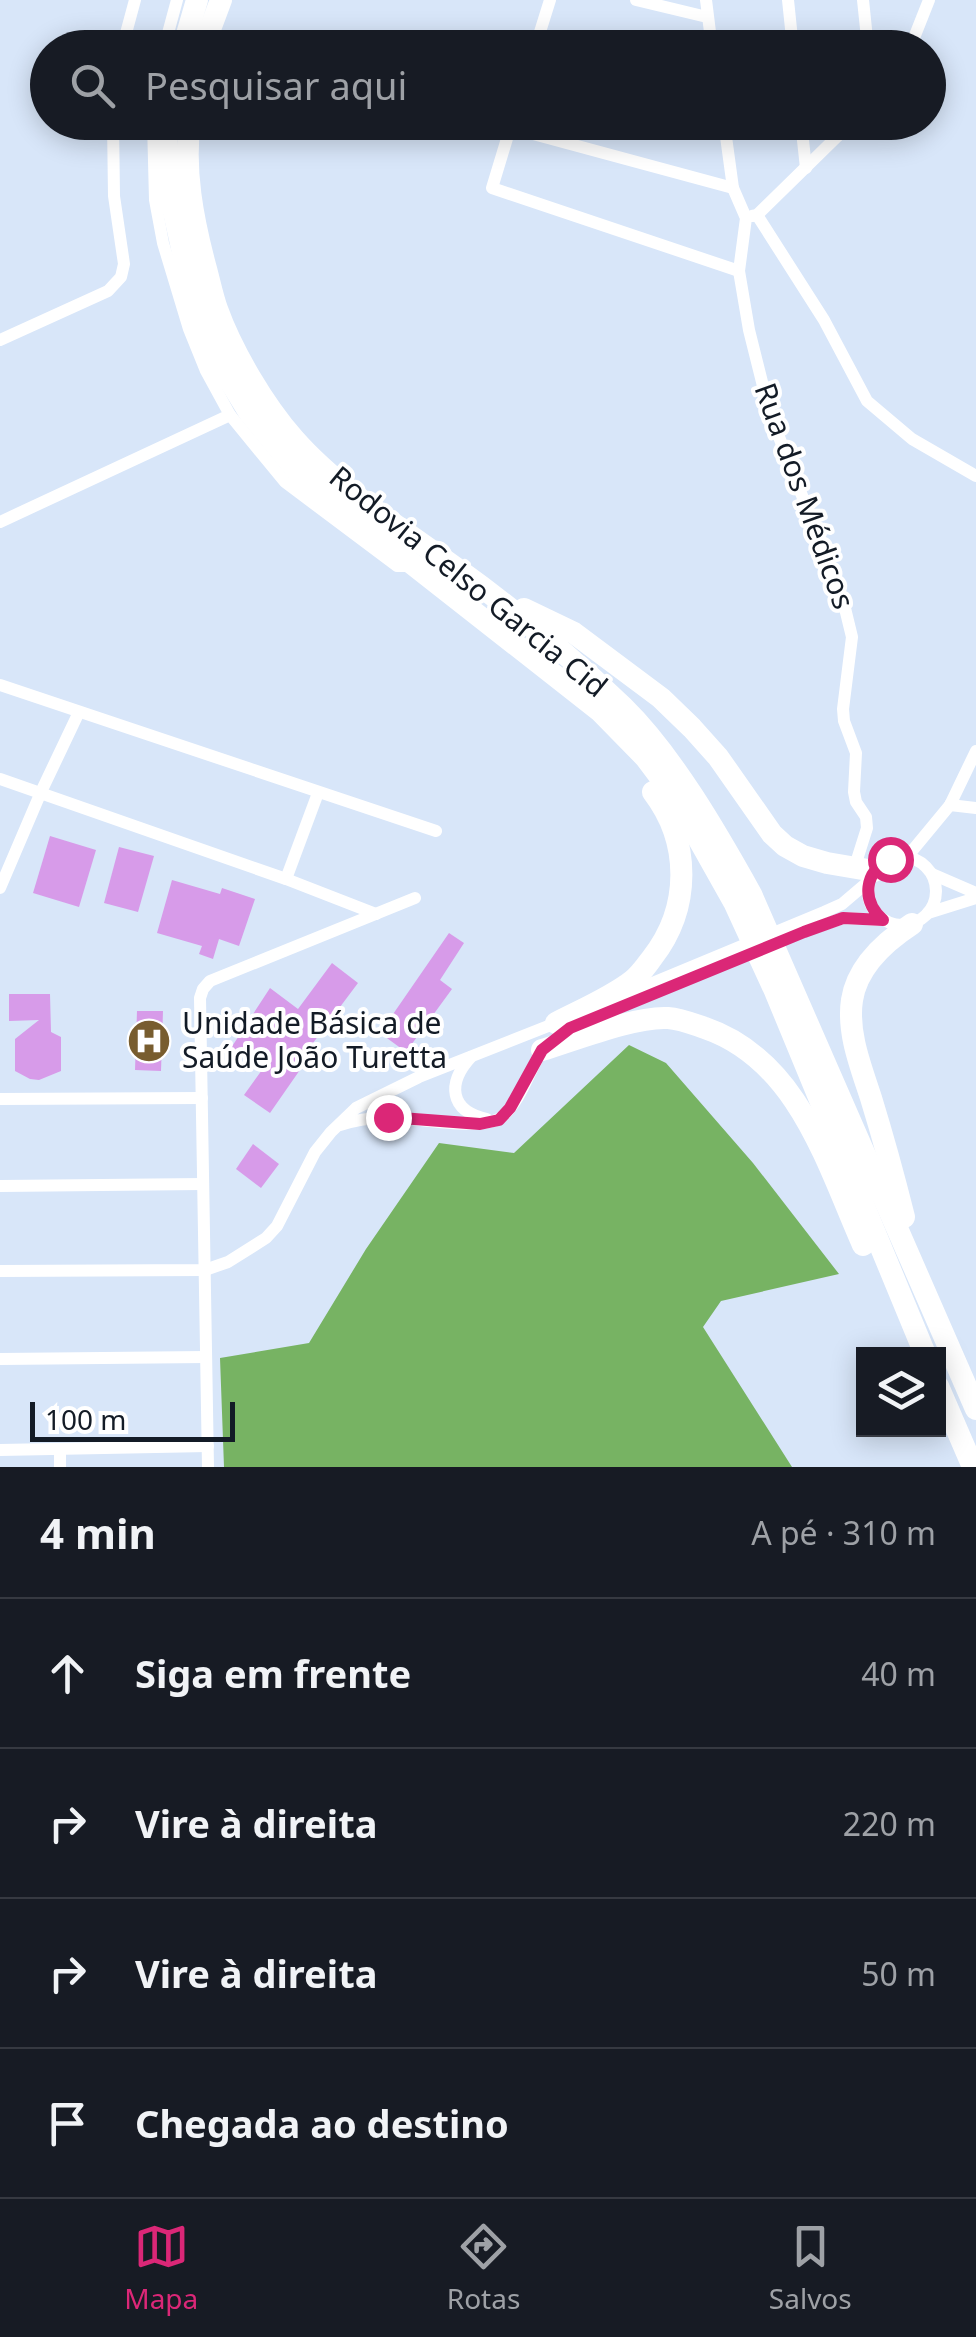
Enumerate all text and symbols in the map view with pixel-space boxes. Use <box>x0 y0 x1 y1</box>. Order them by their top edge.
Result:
search box <box>30 30 946 140</box>
icon: search <box>65 58 120 113</box>
text: Pesquisar aqui <box>145 59 407 111</box>
street label: Rua dos Médicos <box>745 377 865 614</box>
street label: Rodovia Celso Garcia Cid <box>321 456 617 706</box>
route start <box>868 837 914 883</box>
place label: Unidade Básica de Saúde João Turetta <box>182 1002 447 1077</box>
hospital icon: Unidade Básica de Saúde João Turetta <box>126 1018 172 1064</box>
route end <box>366 1095 412 1141</box>
map controls <box>856 1347 946 1437</box>
button: layers <box>856 1347 946 1437</box>
scale bar <box>30 1397 235 1442</box>
text: 100 m <box>45 1400 127 1438</box>
text: 4 min <box>40 1504 156 1561</box>
text: A pé · 310 m <box>751 1511 936 1554</box>
icon: ahead <box>40 1646 95 1701</box>
text: Siga em frente <box>135 1647 411 1699</box>
text: 40 m <box>861 1652 936 1695</box>
icon: right <box>40 1796 95 1851</box>
text: Vire à direita <box>135 1797 377 1849</box>
text: 220 m <box>843 1802 936 1845</box>
icon: right <box>40 1946 95 2001</box>
text: Vire à direita <box>135 1947 377 1999</box>
text: 50 m <box>861 1952 936 1995</box>
icon: arrive <box>40 2096 95 2151</box>
text: Chegada ao destino <box>135 2097 509 2149</box>
tab: Mapa <box>124 2219 198 2317</box>
tab: Rotas <box>447 2219 520 2317</box>
tab: Salvos <box>769 2219 852 2317</box>

